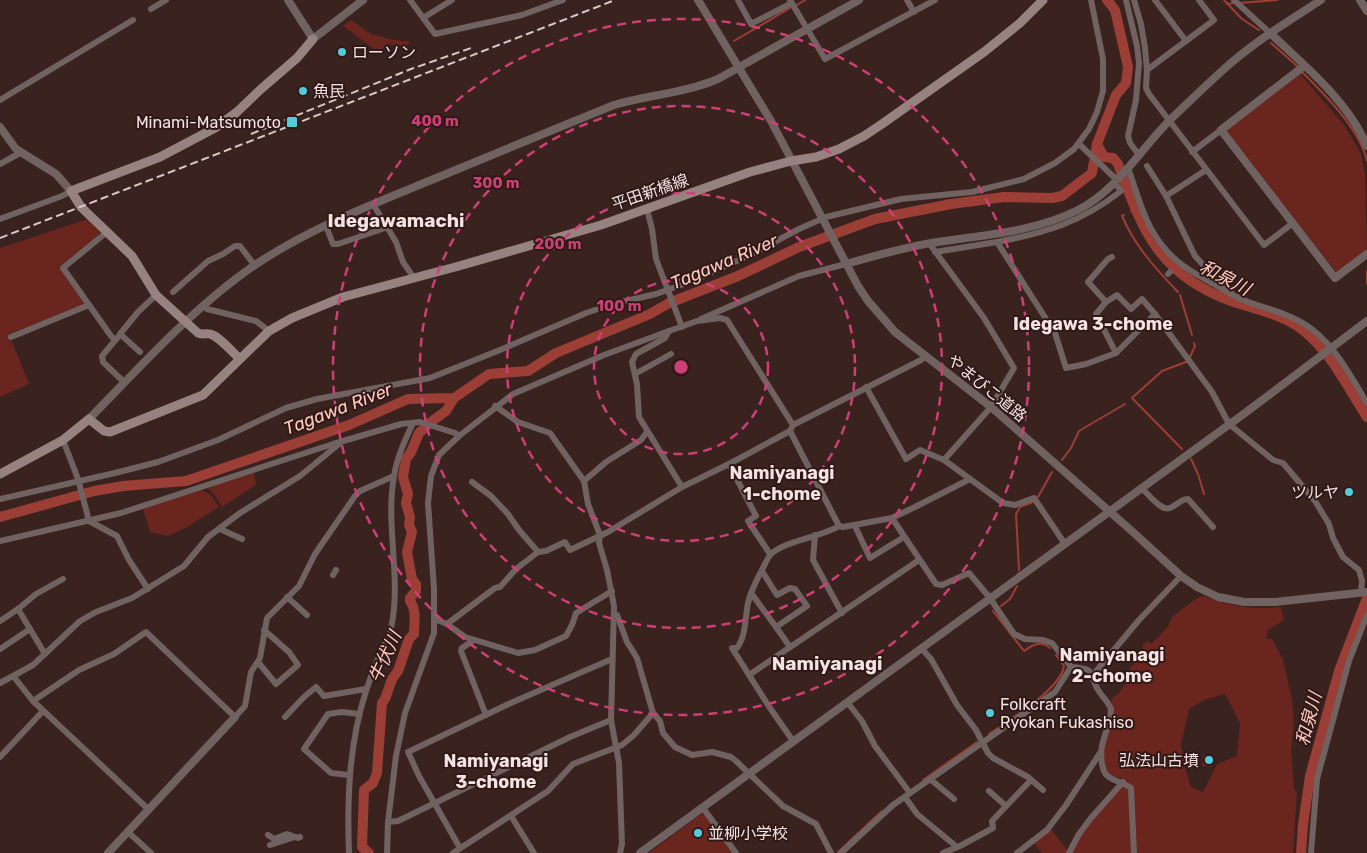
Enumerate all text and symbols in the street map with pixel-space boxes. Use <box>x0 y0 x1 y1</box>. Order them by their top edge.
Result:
place label: ローソン <box>352 43 416 62</box>
marker: ローソン <box>336 46 348 58</box>
place label: 魚民 <box>313 82 345 101</box>
marker: 魚民 <box>297 85 309 97</box>
text: 400 m <box>411 112 459 130</box>
place label: Minami-Matsumoto <box>136 113 281 132</box>
marker: Minami-Matsumoto <box>285 115 299 129</box>
street label: 平田新橋線 <box>609 170 691 214</box>
text: 300 m <box>472 174 520 192</box>
district label: Idegawamachi <box>328 209 464 232</box>
water label: Tagawa River <box>667 229 782 294</box>
text: 200 m <box>534 235 582 253</box>
water label: 和泉川 <box>1196 256 1256 301</box>
text: 100 m <box>597 297 641 315</box>
district label: Idegawa 3-chome <box>1013 313 1173 335</box>
street label: やまびこ道路 <box>944 350 1030 426</box>
centre of rings <box>672 358 690 376</box>
water label: Tagawa River <box>281 378 396 440</box>
district label: Namiyanagi 1-chome <box>730 462 834 505</box>
place label: ツルヤ <box>1291 483 1339 502</box>
marker: ツルヤ <box>1343 486 1355 498</box>
water label: 牛伏川 <box>364 626 407 686</box>
district label: Namiyanagi 2-chome <box>1060 644 1164 687</box>
district label: Namiyanagi <box>772 652 882 675</box>
water label: 和泉川 <box>1291 688 1327 748</box>
place label: Folkcraft Ryokan Fukashiso <box>1000 695 1134 732</box>
marker: Folkcraft Ryokan Fukashiso <box>984 707 996 719</box>
district label: Namiyanagi 3-chome <box>444 750 548 793</box>
place label: 弘法山古墳 <box>1119 751 1199 770</box>
marker: 弘法山古墳 <box>1203 754 1215 766</box>
place label: 並柳小学校 <box>708 824 788 843</box>
marker: 並柳小学校 <box>692 827 704 839</box>

